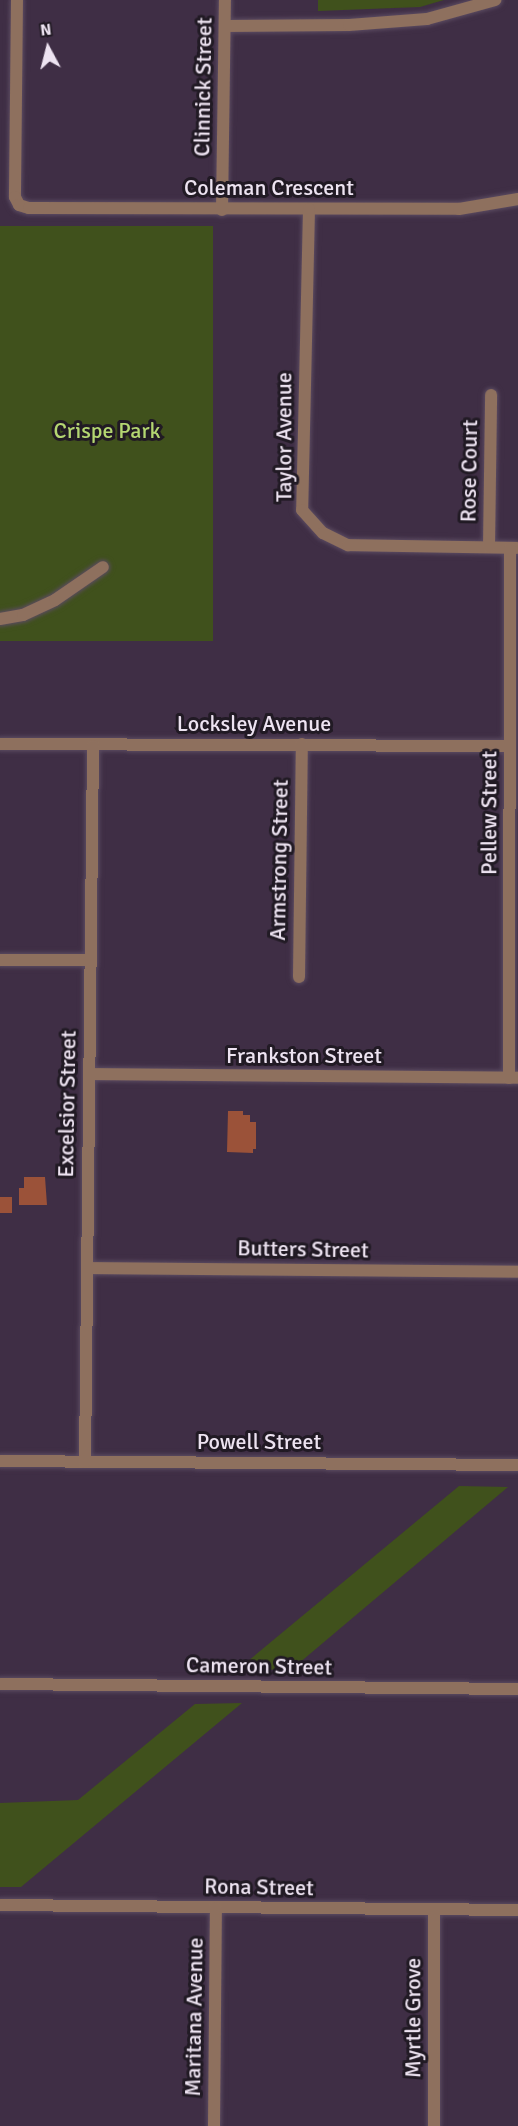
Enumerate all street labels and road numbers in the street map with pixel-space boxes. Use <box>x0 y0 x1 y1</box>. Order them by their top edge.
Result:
street label: Clinnick Street <box>189 17 217 157</box>
street label: Coleman Crescent <box>184 175 354 201</box>
street label: Taylor Avenue <box>271 372 297 502</box>
street label: Rose Court <box>455 419 483 523</box>
street label: Locksley Avenue <box>177 711 331 737</box>
street label: Pellew Street <box>476 751 502 875</box>
street label: Armstrong Street <box>264 779 294 941</box>
street label: Excelsior Street <box>53 1030 81 1178</box>
street label: Frankston Street <box>226 1043 382 1069</box>
street label: Butters Street <box>237 1235 369 1263</box>
street label: Powell Street <box>197 1429 321 1455</box>
street label: Cameron Street <box>186 1652 332 1680</box>
street label: Rona Street <box>204 1873 314 1901</box>
street label: Maritana Avenue <box>179 1937 209 2097</box>
street label: Myrtle Grove <box>400 1958 426 2078</box>

